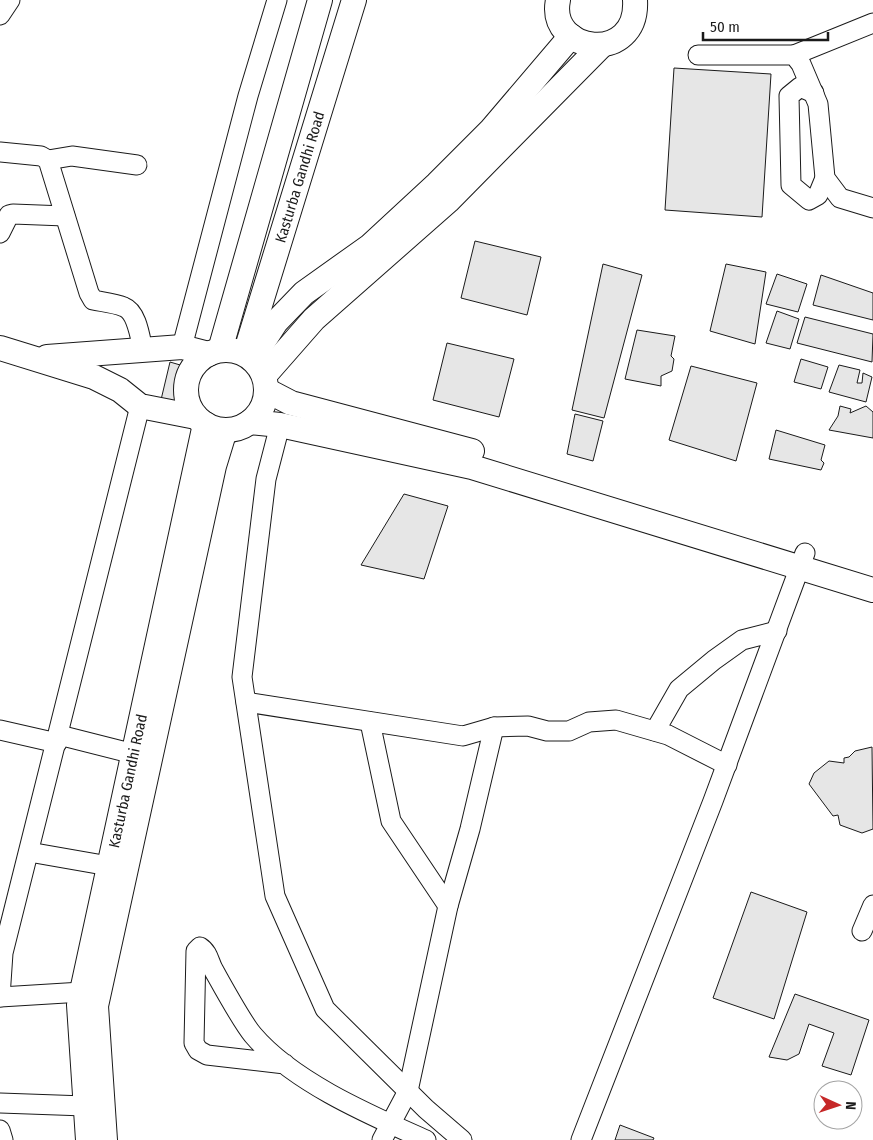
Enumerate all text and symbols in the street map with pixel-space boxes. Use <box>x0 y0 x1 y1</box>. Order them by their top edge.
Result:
scale bar <box>703 10 828 42</box>
text: 50 m <box>710 18 740 36</box>
street label: Kasturba Gandhi Road <box>271 109 329 245</box>
street label: Kasturba Gandhi Road <box>105 712 151 850</box>
north arrow <box>813 1080 863 1130</box>
text: N <box>842 1101 859 1110</box>

